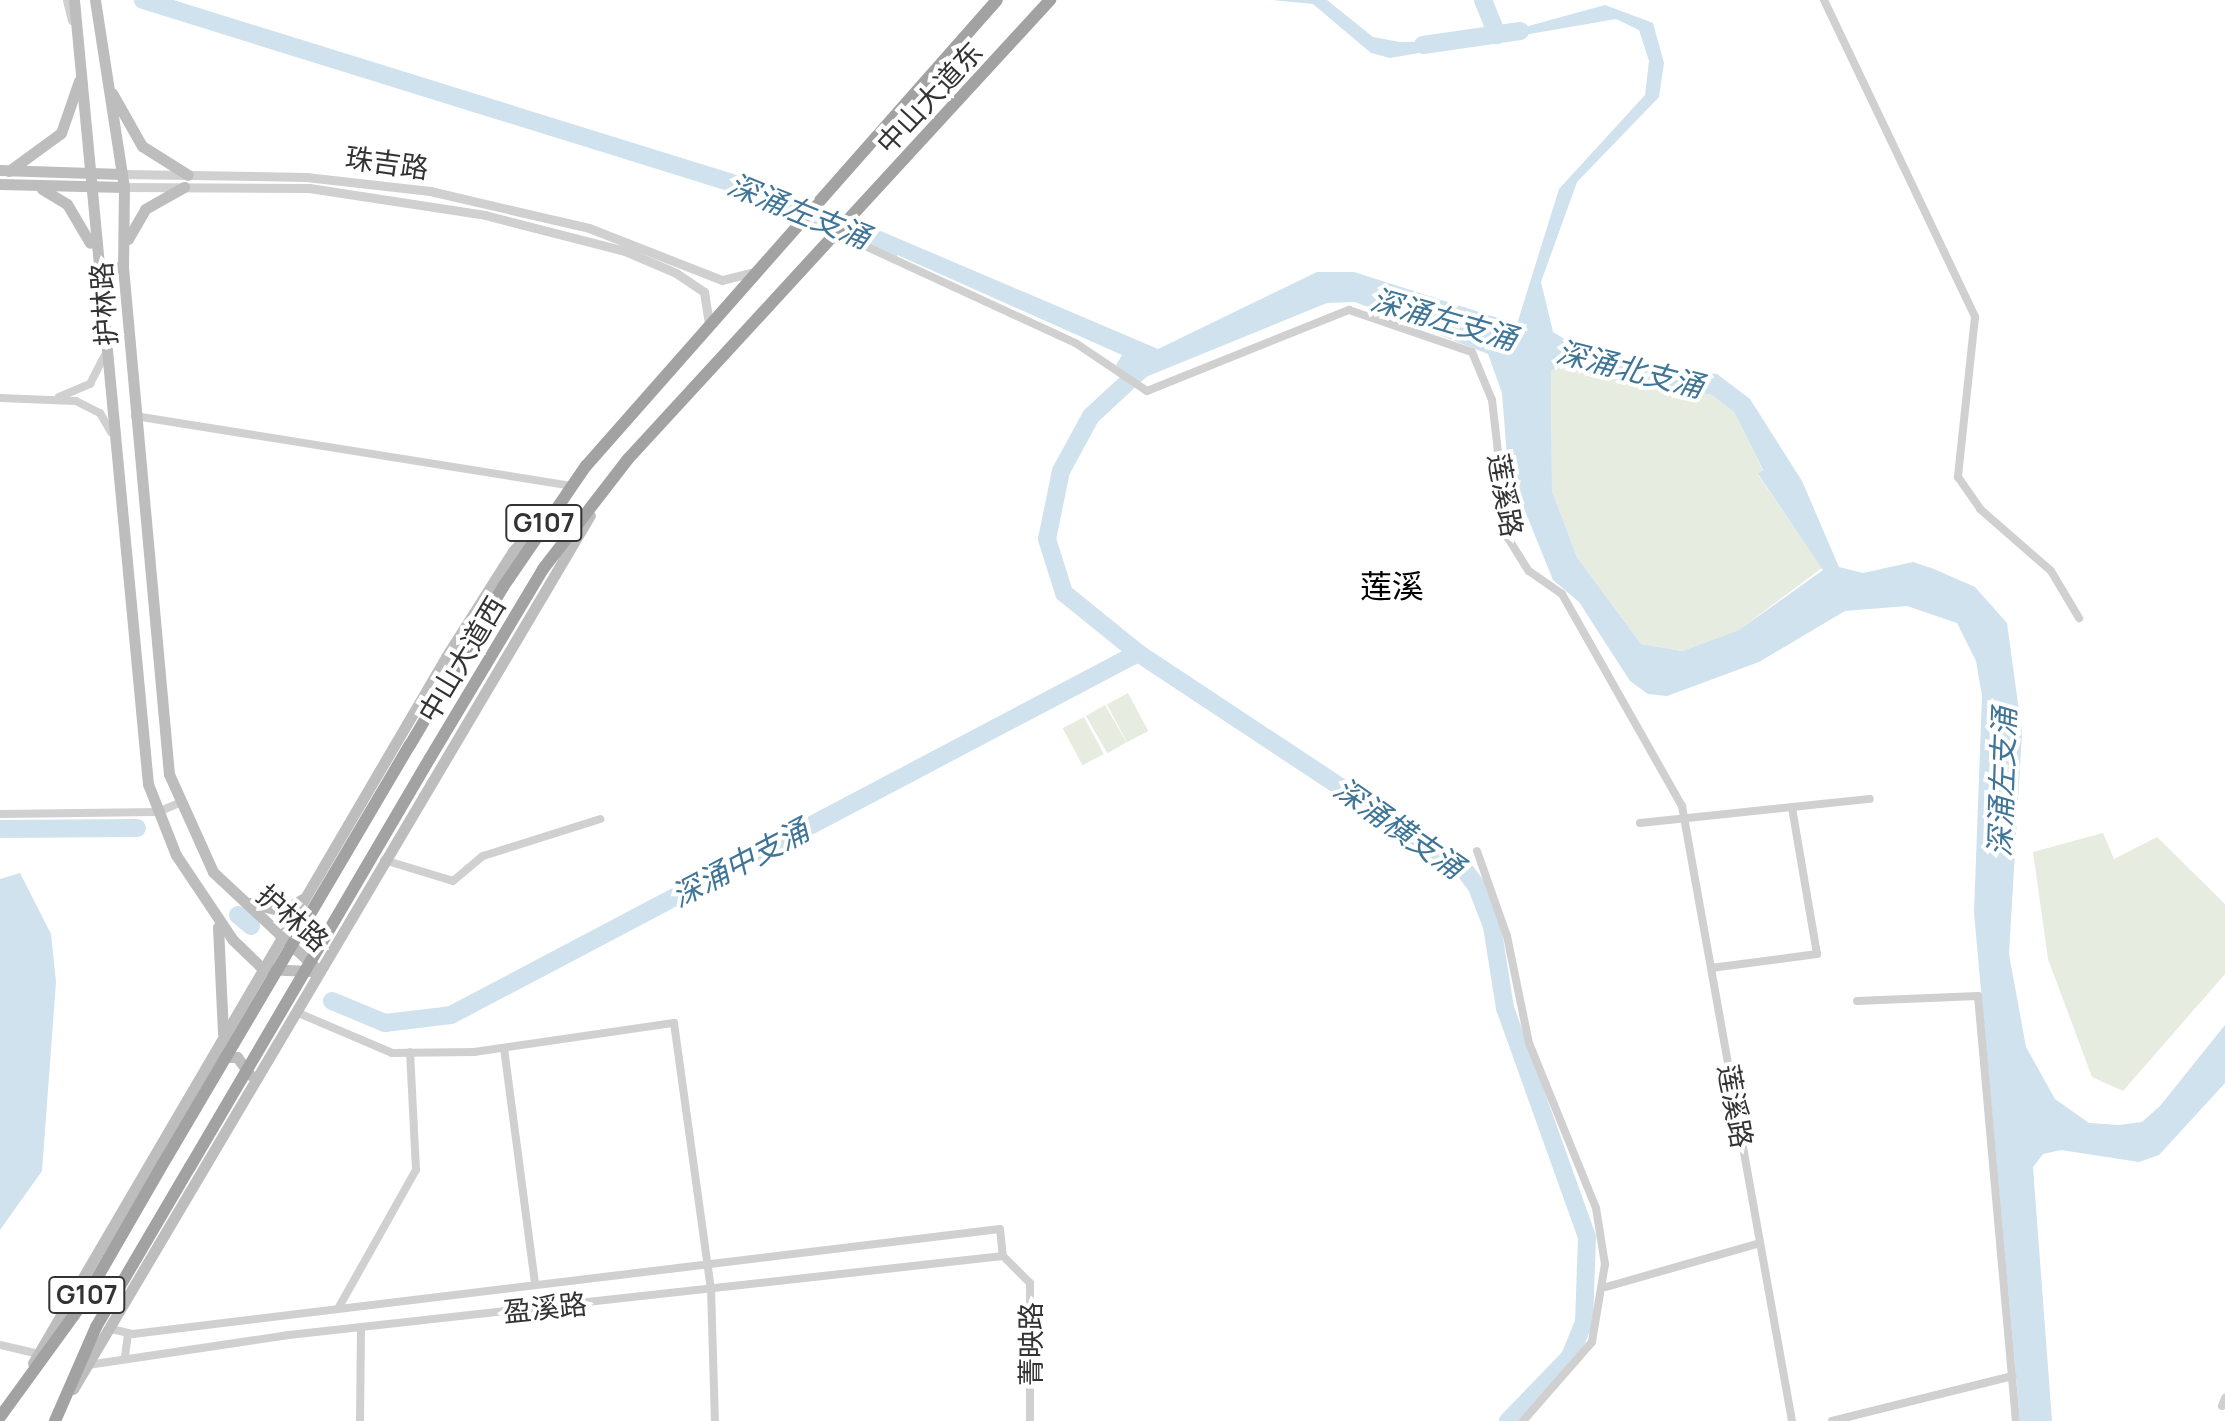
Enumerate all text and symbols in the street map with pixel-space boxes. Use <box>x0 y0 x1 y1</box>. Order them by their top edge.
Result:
street label: 中山大道东 <box>869 34 989 160</box>
street label: 珠吉路 <box>343 140 431 184</box>
water label: 深涌左支涌 <box>723 166 875 256</box>
street label: 护林路 <box>83 261 123 347</box>
water label: 深涌左支涌 <box>1367 281 1521 357</box>
water label: 深涌北支涌 <box>1553 333 1707 405</box>
street label: 莲溪路 <box>1482 451 1530 539</box>
road number: G107 <box>504 501 584 545</box>
district label: 莲溪 <box>1360 567 1424 605</box>
street label: 中山大道西 <box>411 590 511 728</box>
water label: 深涌左支涌 <box>1981 706 2023 858</box>
water label: 深涌横支涌 <box>1327 770 1471 886</box>
water label: 深涌中支涌 <box>665 812 815 914</box>
street label: 护林路 <box>250 877 336 957</box>
street label: 莲溪路 <box>1712 1062 1760 1150</box>
road number: G107 <box>47 1273 127 1317</box>
street label: 盈溪路 <box>501 1286 589 1328</box>
street label: 菁映路 <box>1013 1302 1047 1386</box>

